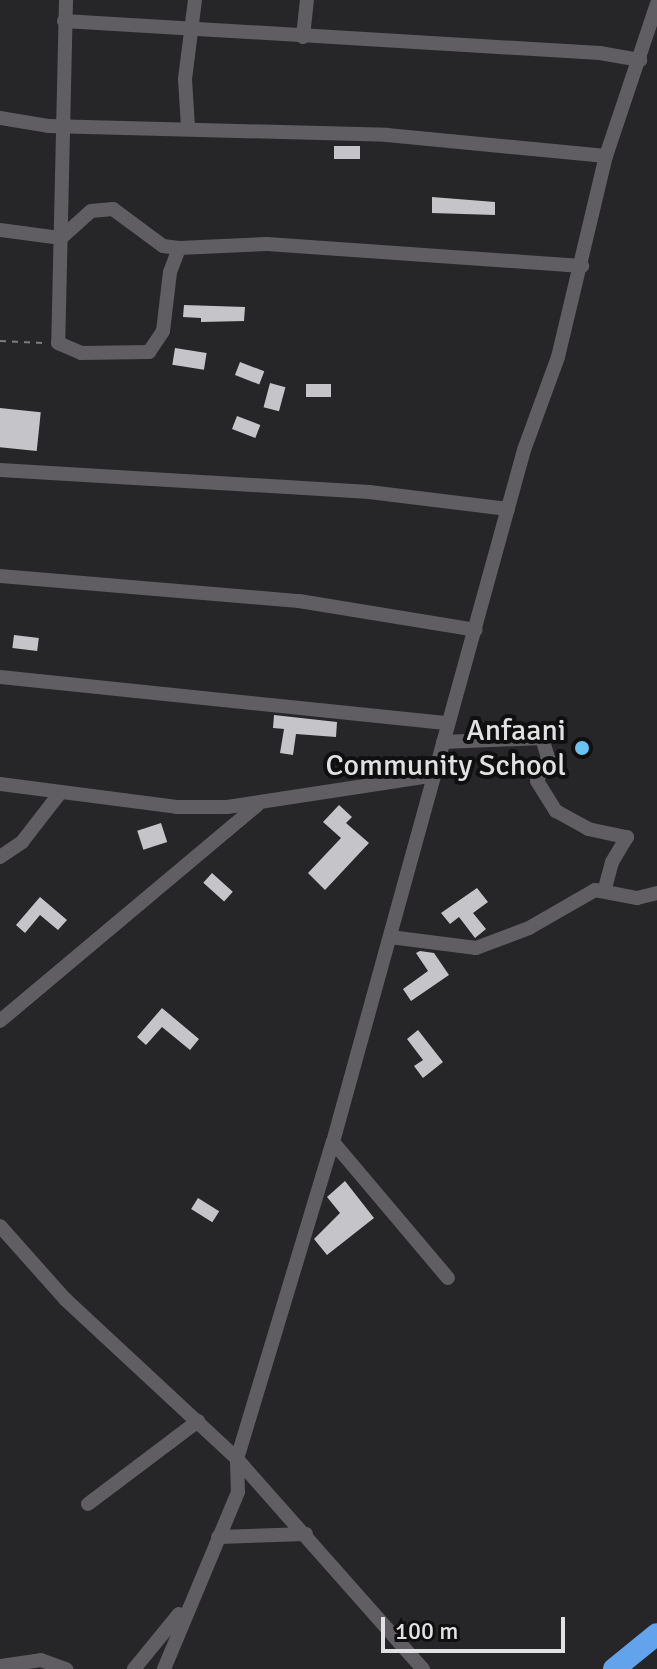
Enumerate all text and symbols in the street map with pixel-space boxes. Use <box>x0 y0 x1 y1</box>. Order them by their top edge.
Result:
place label: Anfaani Community School <box>326 713 566 784</box>
marker: Anfaani Community School <box>573 739 591 757</box>
scale bar <box>385 1601 569 1651</box>
text: 100 m <box>395 1616 458 1646</box>

